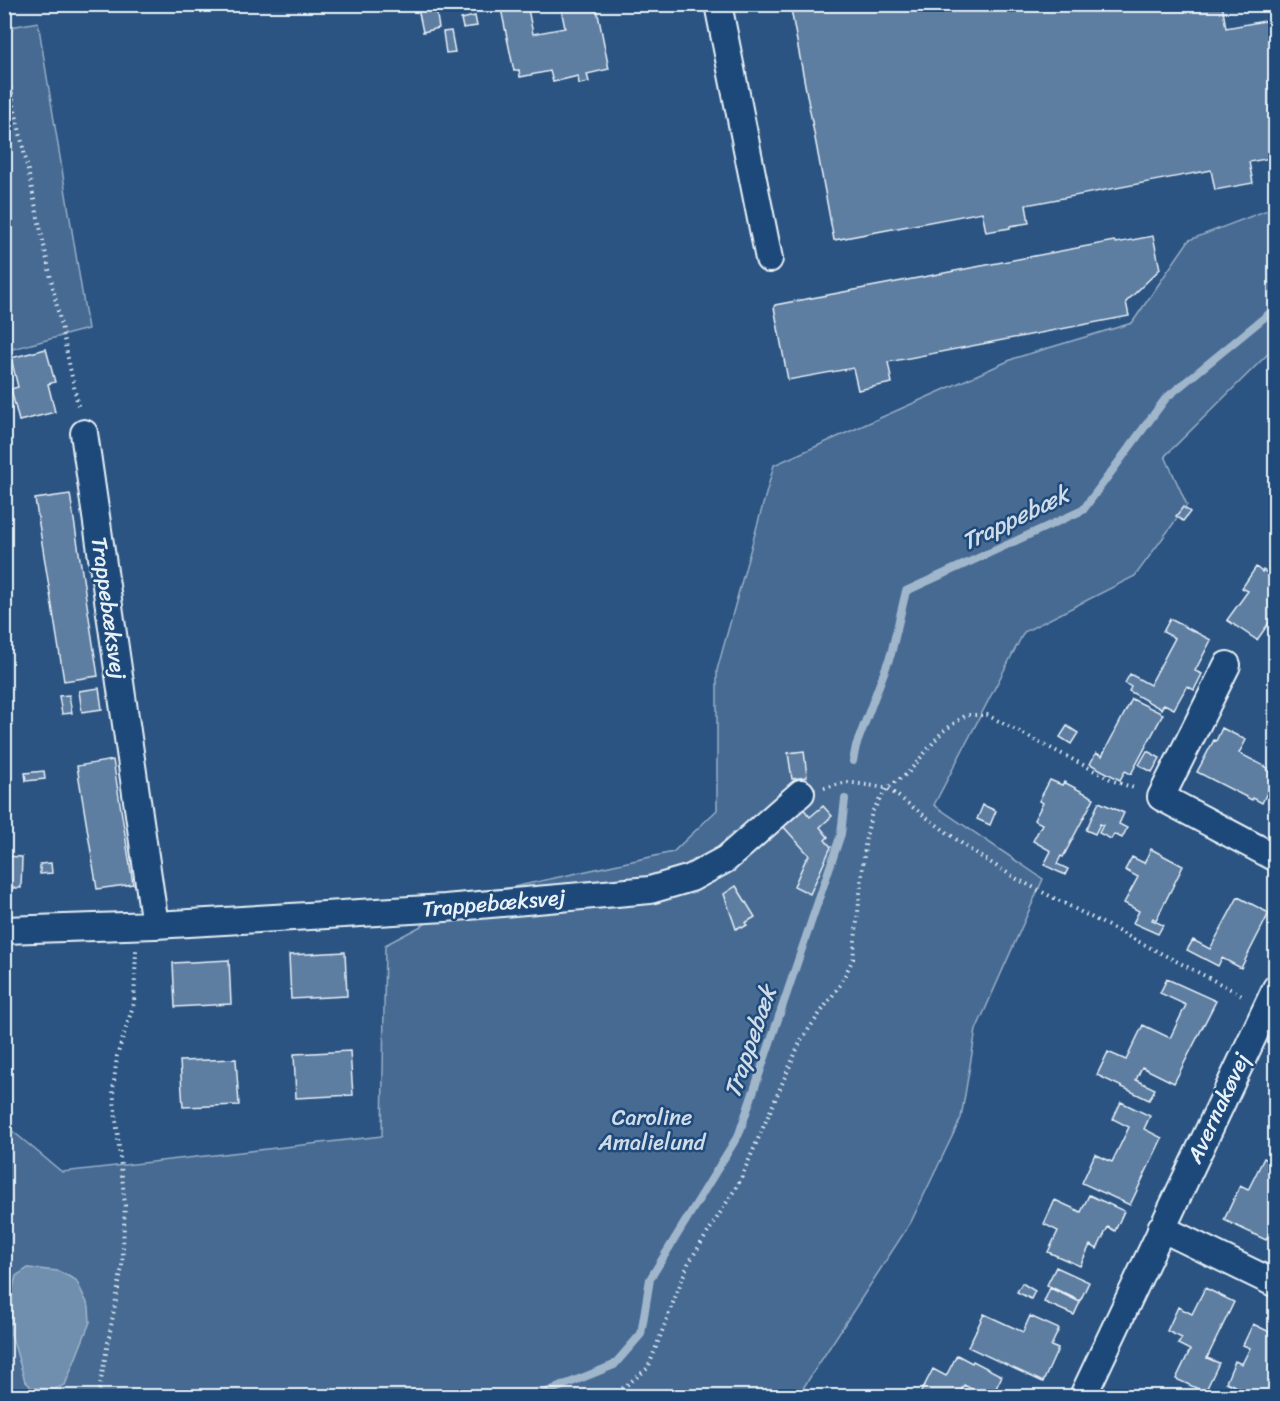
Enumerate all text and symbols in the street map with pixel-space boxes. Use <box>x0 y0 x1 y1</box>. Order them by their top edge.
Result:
water label: Trappebæk <box>954 472 1079 562</box>
street label: Trappebæksvej <box>80 534 138 683</box>
street label: Trappebæksvej <box>421 877 568 929</box>
water label: Trappebæk <box>711 977 790 1104</box>
street label: Avernakøvej <box>1175 1045 1261 1171</box>
park label: Caroline Amalielund <box>598 1098 707 1162</box>

